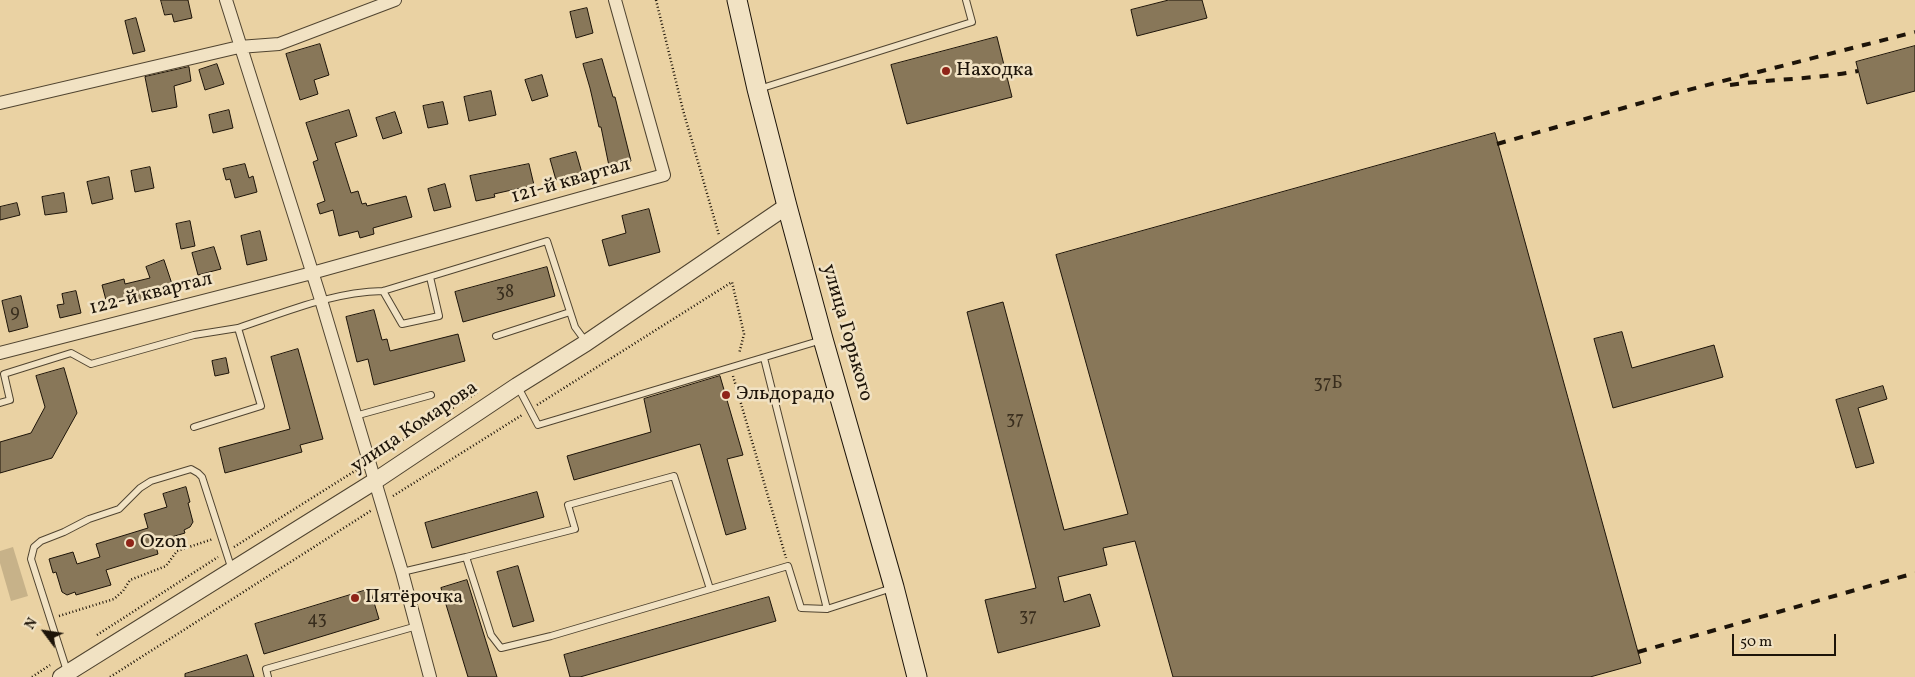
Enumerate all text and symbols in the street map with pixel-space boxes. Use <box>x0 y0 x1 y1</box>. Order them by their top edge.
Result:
place label: Находка <box>956 59 1033 83</box>
marker: Находка <box>940 65 952 77</box>
street label: 121-й квартал <box>509 154 633 210</box>
street label: улица Горького <box>815 262 877 404</box>
street label: 122-й квартал <box>87 268 215 322</box>
house number: 38 <box>496 283 514 305</box>
house number: 9 <box>10 303 20 325</box>
house number: 37Б <box>1313 374 1343 396</box>
street label: улица Комарова <box>347 377 483 479</box>
place label: Эльдорадо <box>736 383 835 407</box>
marker: Эльдорадо <box>720 389 732 401</box>
house number: 37 <box>1006 410 1024 432</box>
place label: Ozon <box>140 531 187 555</box>
marker: Ozon <box>124 537 136 549</box>
place label: Пятёрочка <box>365 586 463 610</box>
marker: Пятёрочка <box>349 592 361 604</box>
north arrow <box>20 607 70 657</box>
house number: 37 <box>1019 607 1037 629</box>
house number: 43 <box>307 610 327 632</box>
text: N <box>21 615 42 633</box>
scale bar <box>1735 624 1839 656</box>
text: 50 m <box>1740 632 1772 653</box>

